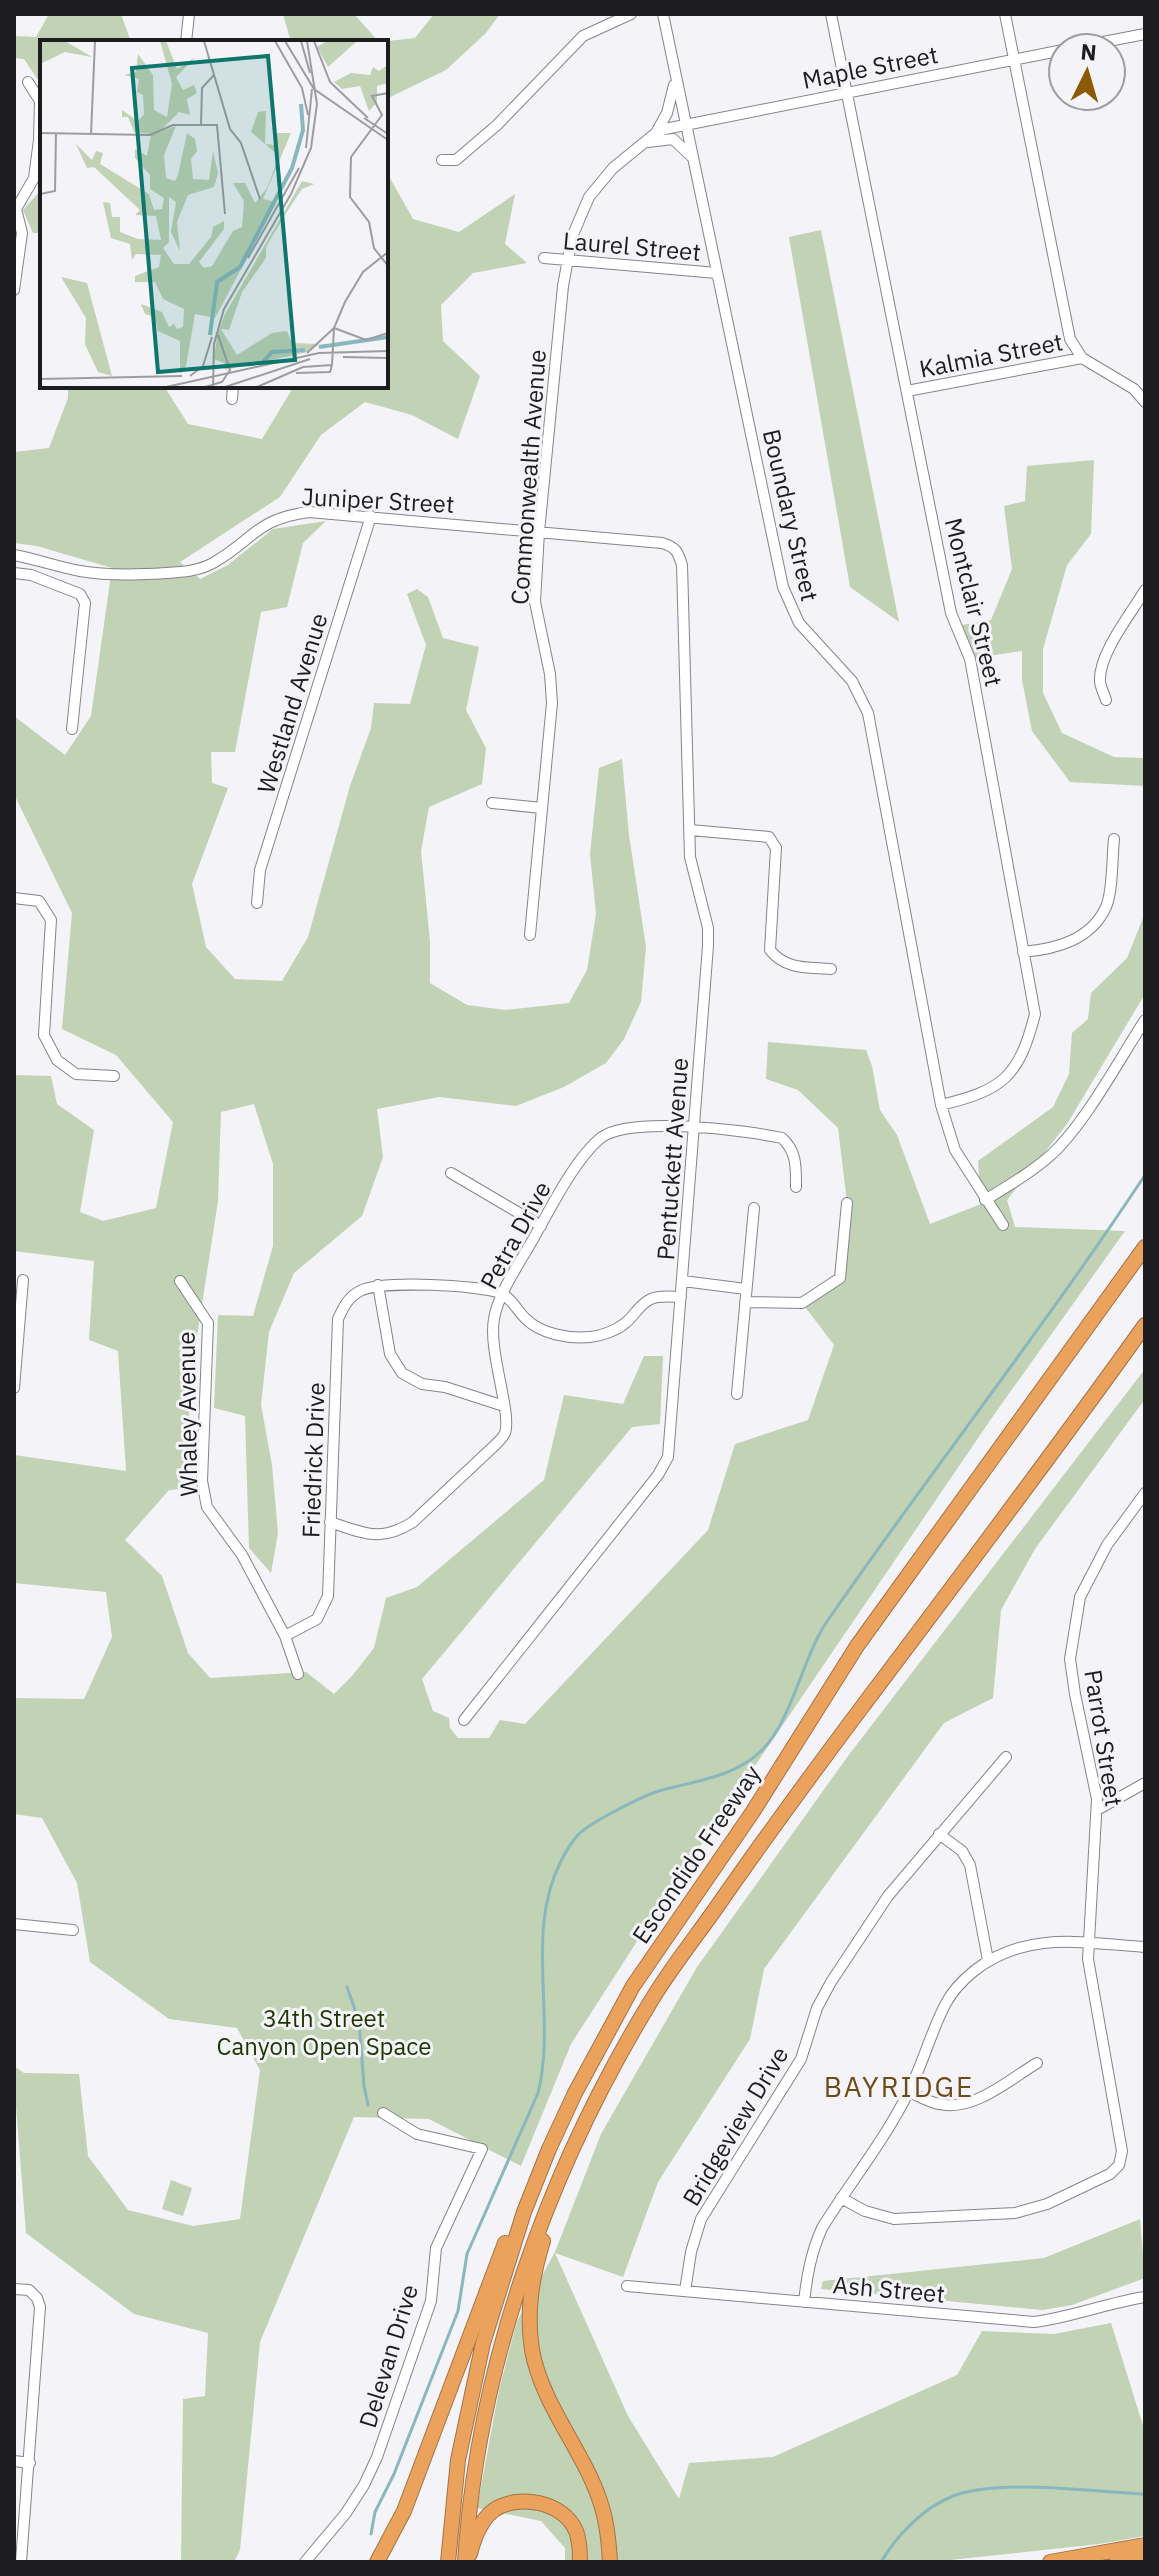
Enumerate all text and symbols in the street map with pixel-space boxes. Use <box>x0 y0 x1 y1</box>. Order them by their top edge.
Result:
north arrow <box>1047 32 1127 112</box>
text: N <box>1080 36 1098 67</box>
street label: Maple Street <box>799 38 941 96</box>
inset map <box>40 40 388 388</box>
street label: Laurel Street <box>562 224 702 268</box>
street label: Kalmia Street <box>917 325 1065 385</box>
street label: Commonwealth Avenue <box>503 348 553 606</box>
street label: Boundary Street <box>756 426 826 604</box>
street label: Juniper Street <box>301 480 455 520</box>
street label: Montclair Street <box>938 514 1010 690</box>
street label: Westland Avenue <box>249 609 335 797</box>
street label: Pentuckett Avenue <box>649 1057 695 1261</box>
street label: Petra Drive <box>472 1175 558 1295</box>
street label: Whaley Avenue <box>170 1331 204 1497</box>
street label: Friedrick Drive <box>294 1382 332 1538</box>
street label: Parrot Street <box>1077 1667 1131 1809</box>
street label: Escondido Freeway <box>624 1759 768 1949</box>
park label: 34th Street Canyon Open Space <box>217 2002 431 2062</box>
street label: Bridgeview Drive <box>675 2040 795 2212</box>
district label: BAYRIDGE <box>824 2068 974 2105</box>
street label: Ash Street <box>832 2268 946 2310</box>
street label: Delevan Drive <box>351 2280 425 2432</box>

